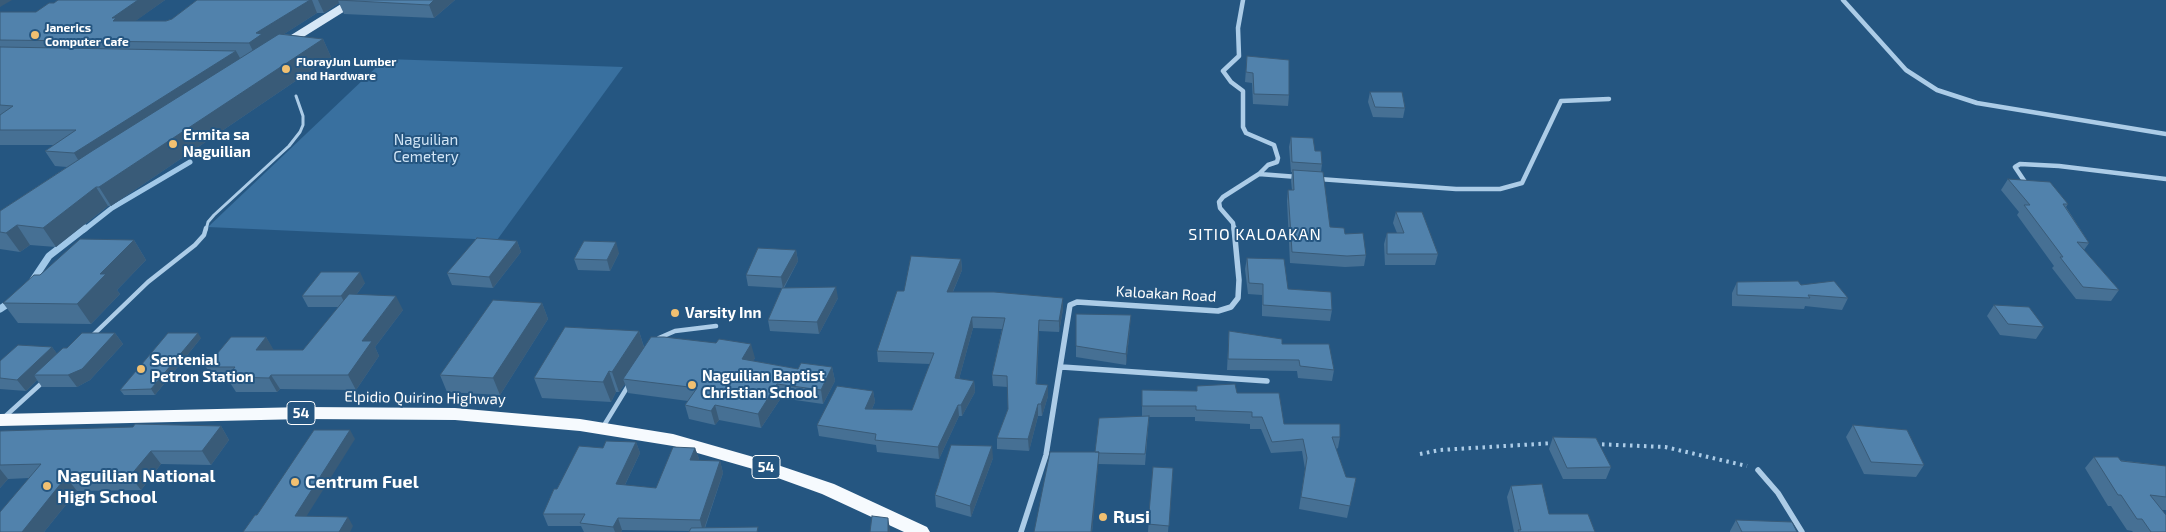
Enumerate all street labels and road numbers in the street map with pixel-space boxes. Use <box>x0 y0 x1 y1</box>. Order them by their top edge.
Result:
street label: Kaloakan Road <box>1115 282 1217 306</box>
street label: Elpidio Quirino Highway <box>344 388 506 408</box>
road number: 54 <box>287 402 315 424</box>
road number: 54 <box>752 456 780 478</box>

